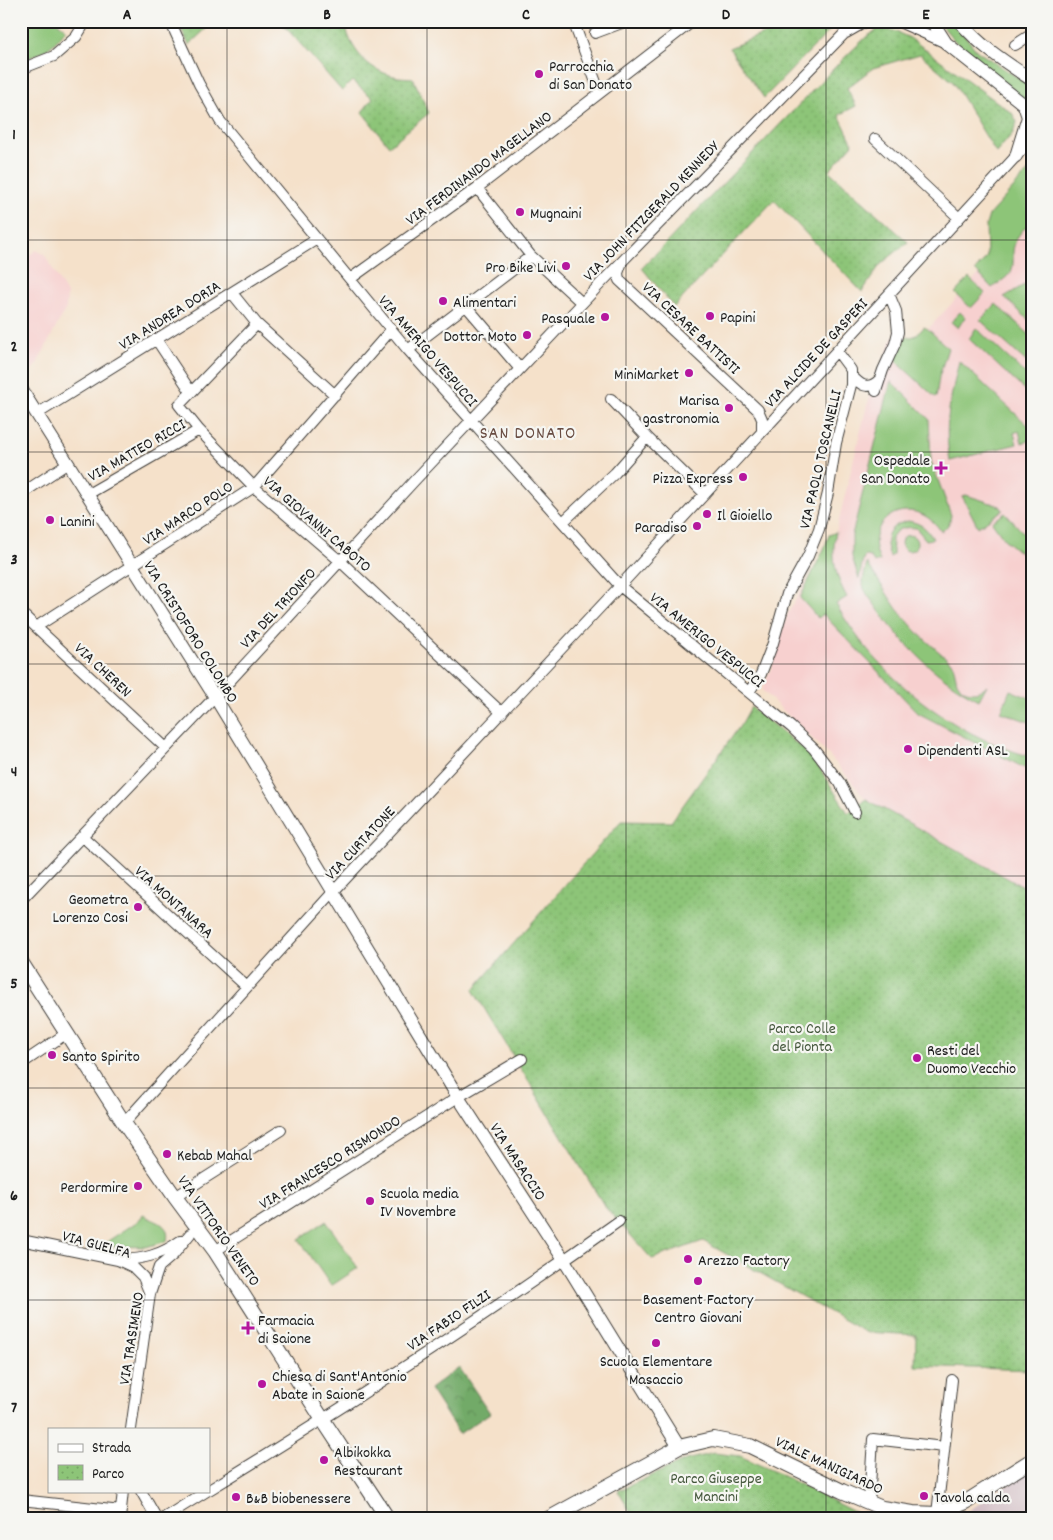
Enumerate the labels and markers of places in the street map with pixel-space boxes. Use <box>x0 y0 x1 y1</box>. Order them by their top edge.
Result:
place label: Parrocchia di San Donato <box>549 56 632 97</box>
marker: Parrocchia di San Donato <box>533 68 545 80</box>
place label: Mugnaini <box>530 203 581 226</box>
marker: Mugnaini <box>514 206 526 218</box>
place label: Pro Bike Livi <box>485 257 556 280</box>
marker: Pro Bike Livi <box>560 260 572 272</box>
place label: Alimentari <box>453 292 516 315</box>
marker: Alimentari <box>437 295 449 307</box>
place label: Papini <box>720 307 755 330</box>
place label: Pasquale <box>541 308 595 331</box>
marker: Papini <box>704 310 716 322</box>
marker: Pasquale <box>599 311 611 323</box>
place label: Dottor Moto <box>444 326 517 349</box>
marker: Dottor Moto <box>521 329 533 341</box>
place label: MiniMarket <box>614 364 679 387</box>
marker: MiniMarket <box>683 367 695 379</box>
place label: Marisa gastronomia <box>643 390 719 431</box>
marker: Marisa gastronomia <box>723 402 735 414</box>
place label: Ospedale San Donato <box>861 450 930 491</box>
marker: Ospedale San Donato <box>934 461 948 475</box>
place label: Pizza Express <box>652 468 733 491</box>
marker: Pizza Express <box>737 471 749 483</box>
place label: Il Gioiello <box>717 505 772 528</box>
marker: Il Gioiello <box>701 508 713 520</box>
place label: Lanini <box>60 511 95 534</box>
marker: Lanini <box>44 514 56 526</box>
place label: Paradiso <box>635 517 687 540</box>
marker: Paradiso <box>691 520 703 532</box>
place label: Dipendenti ASL <box>918 740 1008 763</box>
marker: Dipendenti ASL <box>902 743 914 755</box>
place label: Geometra Lorenzo Cosi <box>52 889 128 930</box>
marker: Geometra Lorenzo Cosi <box>132 901 144 913</box>
place label: Resti del Duomo Vecchio <box>927 1040 1016 1081</box>
place label: Santo Spirito <box>62 1046 140 1069</box>
marker: Santo Spirito <box>46 1049 58 1061</box>
marker: Resti del Duomo Vecchio <box>911 1052 923 1064</box>
place label: Kebab Mahal <box>177 1145 252 1168</box>
marker: Kebab Mahal <box>161 1148 173 1160</box>
place label: Perdormire <box>60 1177 128 1200</box>
marker: Perdormire <box>132 1180 144 1192</box>
place label: Scuola media IV Novembre <box>380 1183 459 1224</box>
marker: Scuola media IV Novembre <box>364 1195 376 1207</box>
place label: Arezzo Factory <box>698 1250 790 1273</box>
marker: Arezzo Factory <box>682 1253 694 1265</box>
marker: Basement Factory Centro Giovani <box>692 1275 704 1287</box>
place label: Basement Factory Centro Giovani <box>643 1289 754 1330</box>
place label: Farmacia di Saione <box>258 1310 314 1351</box>
marker: Farmacia di Saione <box>242 1322 254 1334</box>
marker: Scuola Elementare Masaccio <box>650 1337 662 1349</box>
place label: Scuola Elementare Masaccio <box>600 1351 712 1392</box>
place label: Chiesa di Sant'Antonio Abate in Saione <box>272 1366 407 1407</box>
marker: Chiesa di Sant'Antonio Abate in Saione <box>256 1378 268 1390</box>
place label: Albikokka Restaurant <box>334 1442 403 1483</box>
marker: Albikokka Restaurant <box>318 1454 330 1466</box>
place label: Tavola calda <box>934 1487 1010 1510</box>
place label: B&B biobenessere <box>246 1488 351 1511</box>
marker: Tavola calda <box>918 1490 930 1502</box>
marker: B&B biobenessere <box>230 1491 242 1503</box>

